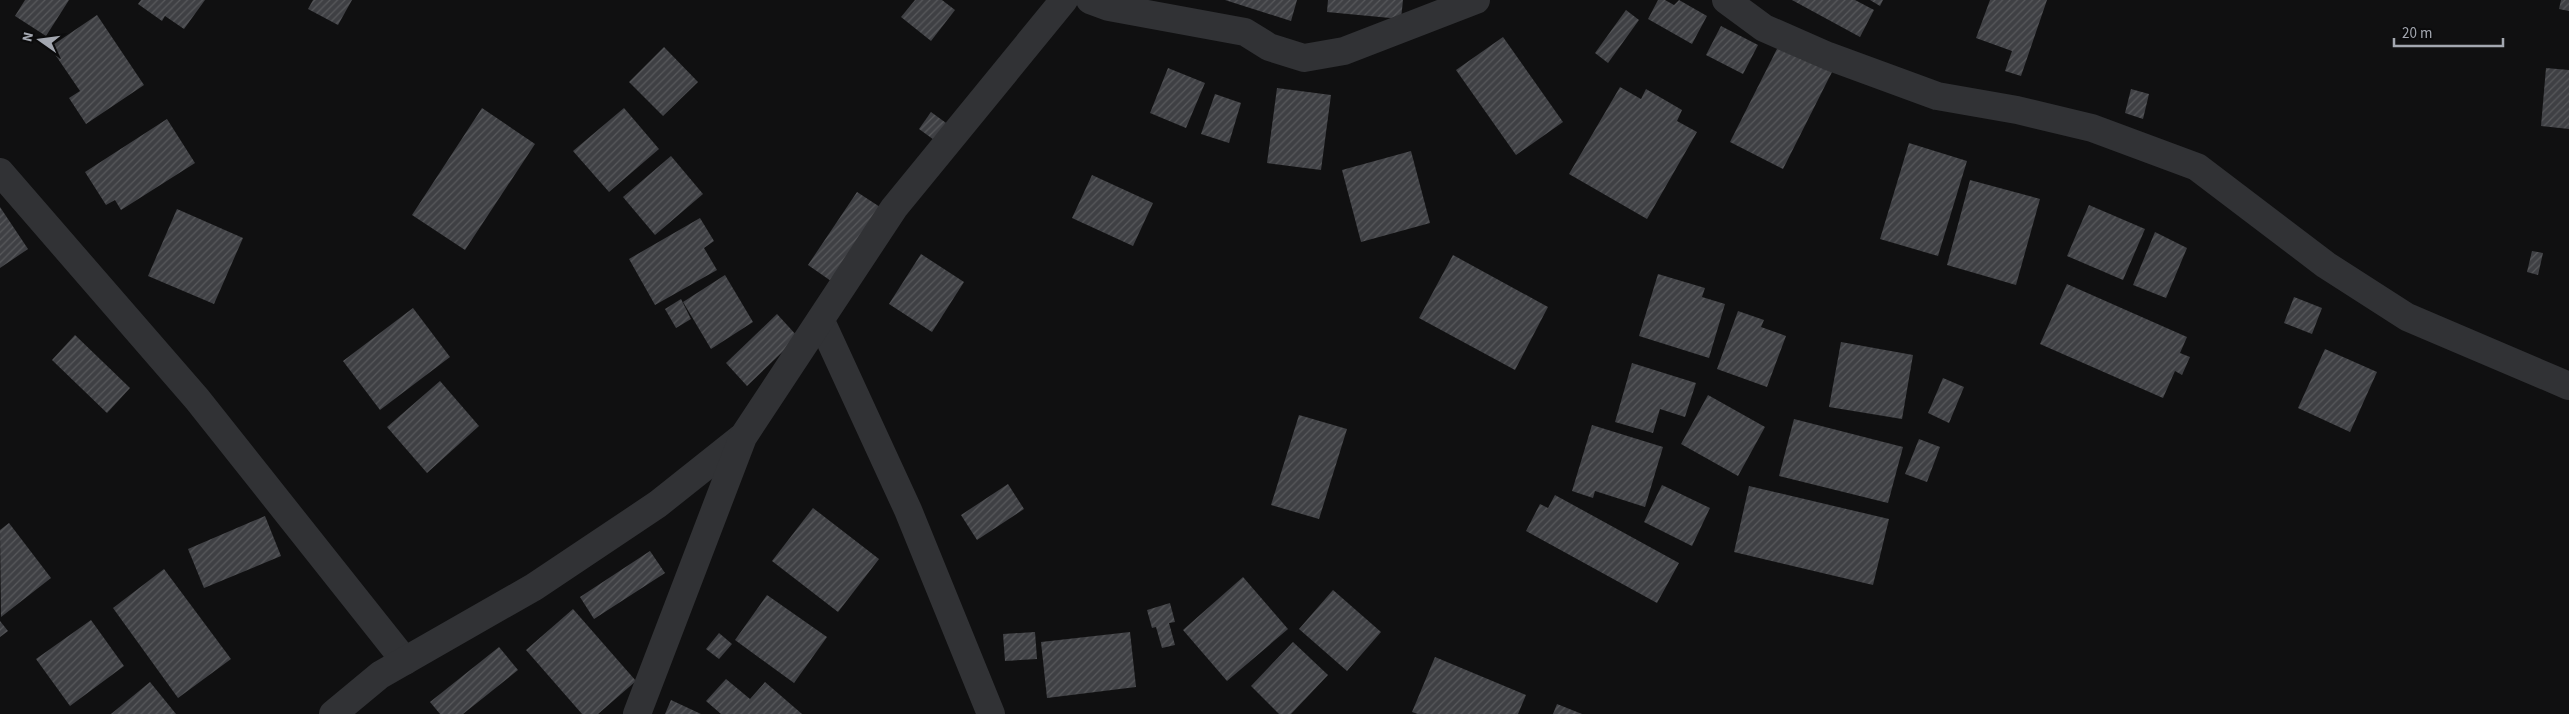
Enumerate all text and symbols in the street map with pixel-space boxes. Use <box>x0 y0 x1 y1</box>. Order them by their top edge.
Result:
north arrow <box>15 15 65 65</box>
scale bar <box>2394 15 2503 47</box>
text: 20 m <box>2402 23 2432 44</box>
text: N <box>18 30 39 44</box>

